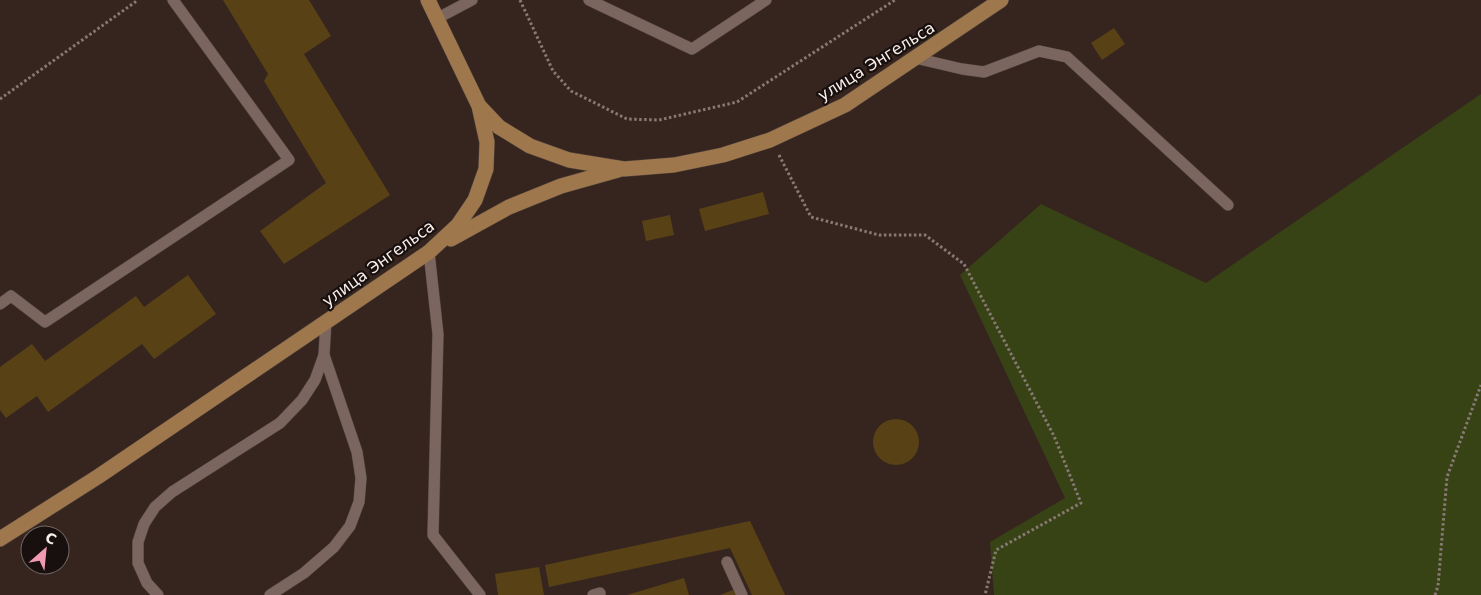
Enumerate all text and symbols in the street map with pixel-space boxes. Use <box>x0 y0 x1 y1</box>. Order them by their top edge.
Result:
street label: улица Энгельса <box>814 18 938 105</box>
street label: улица Энгельса <box>318 216 438 310</box>
north arrow <box>20 525 70 575</box>
text: С <box>43 529 59 548</box>

